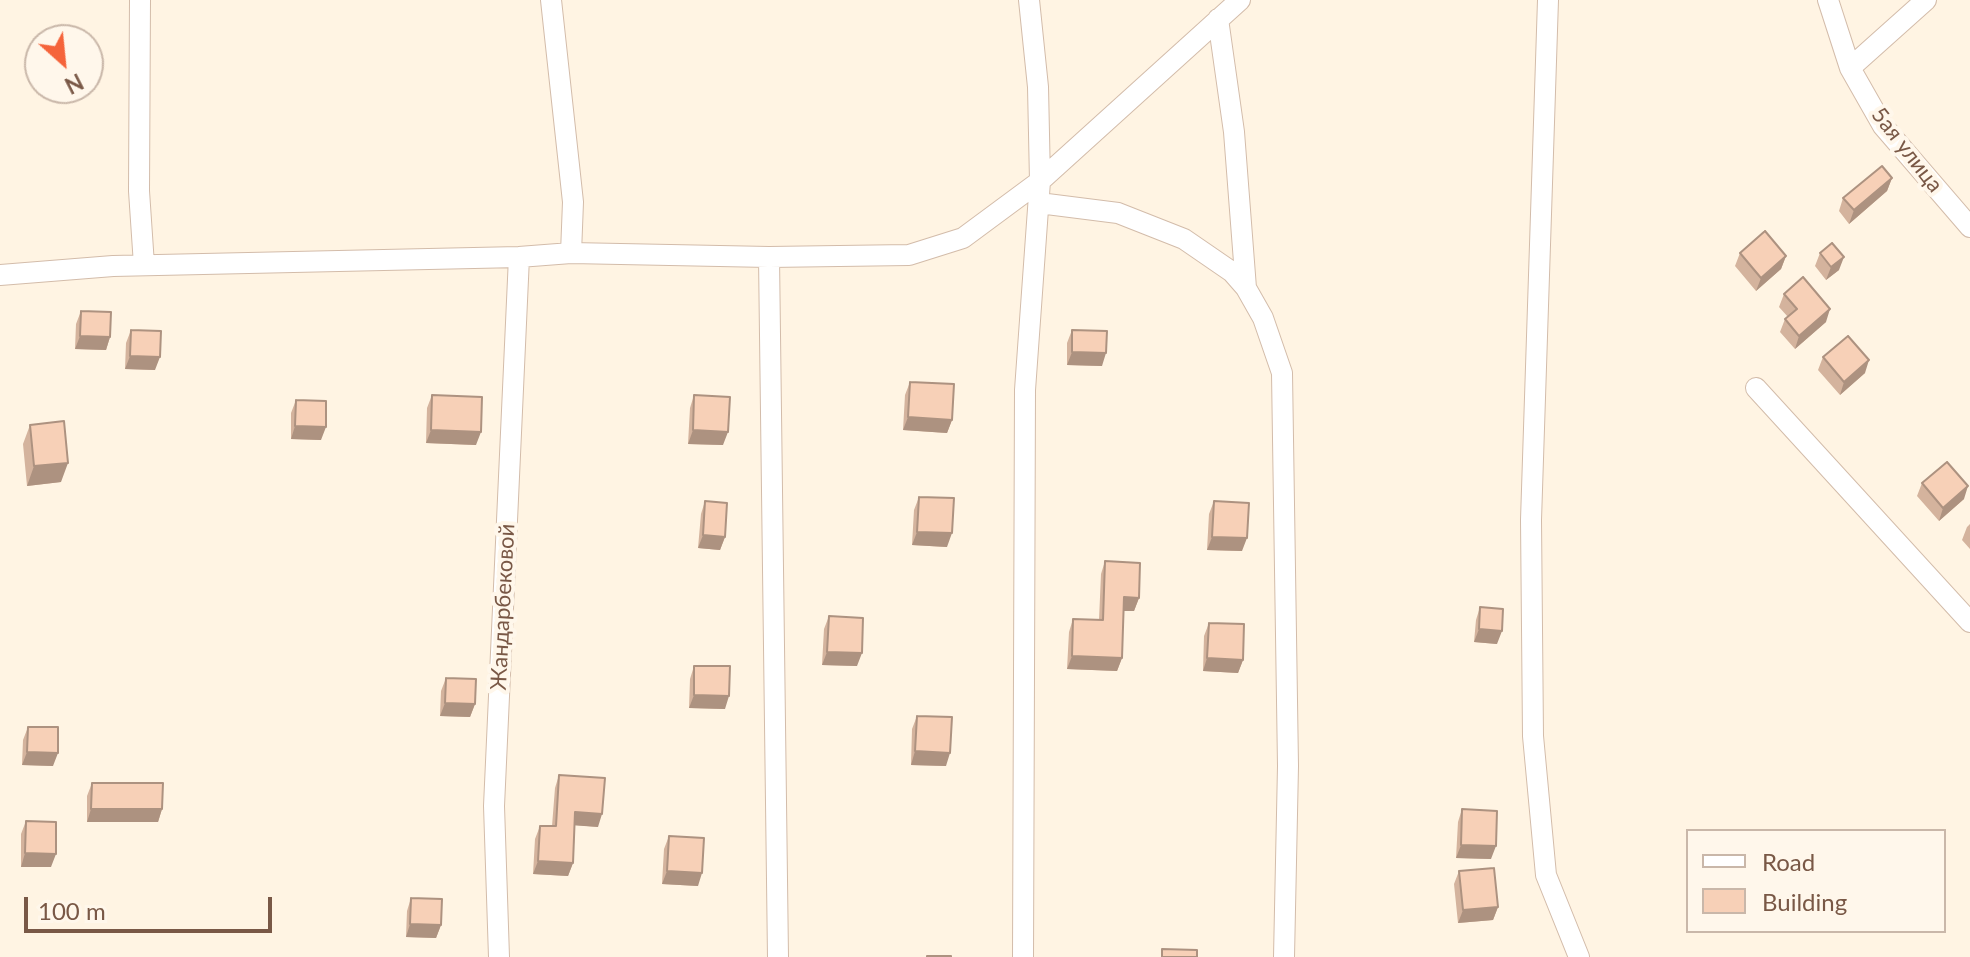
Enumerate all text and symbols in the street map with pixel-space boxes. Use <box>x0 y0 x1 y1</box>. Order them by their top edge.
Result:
north arrow <box>24 24 104 104</box>
text: N <box>61 68 88 100</box>
street label: 5ая улица <box>1866 102 1948 198</box>
street label: Жандарбековой <box>485 523 521 691</box>
legend <box>1686 829 1946 933</box>
text: Road <box>1762 847 1815 876</box>
scale bar <box>28 881 276 931</box>
text: Building <box>1762 887 1847 916</box>
text: 100 m <box>38 896 106 925</box>

